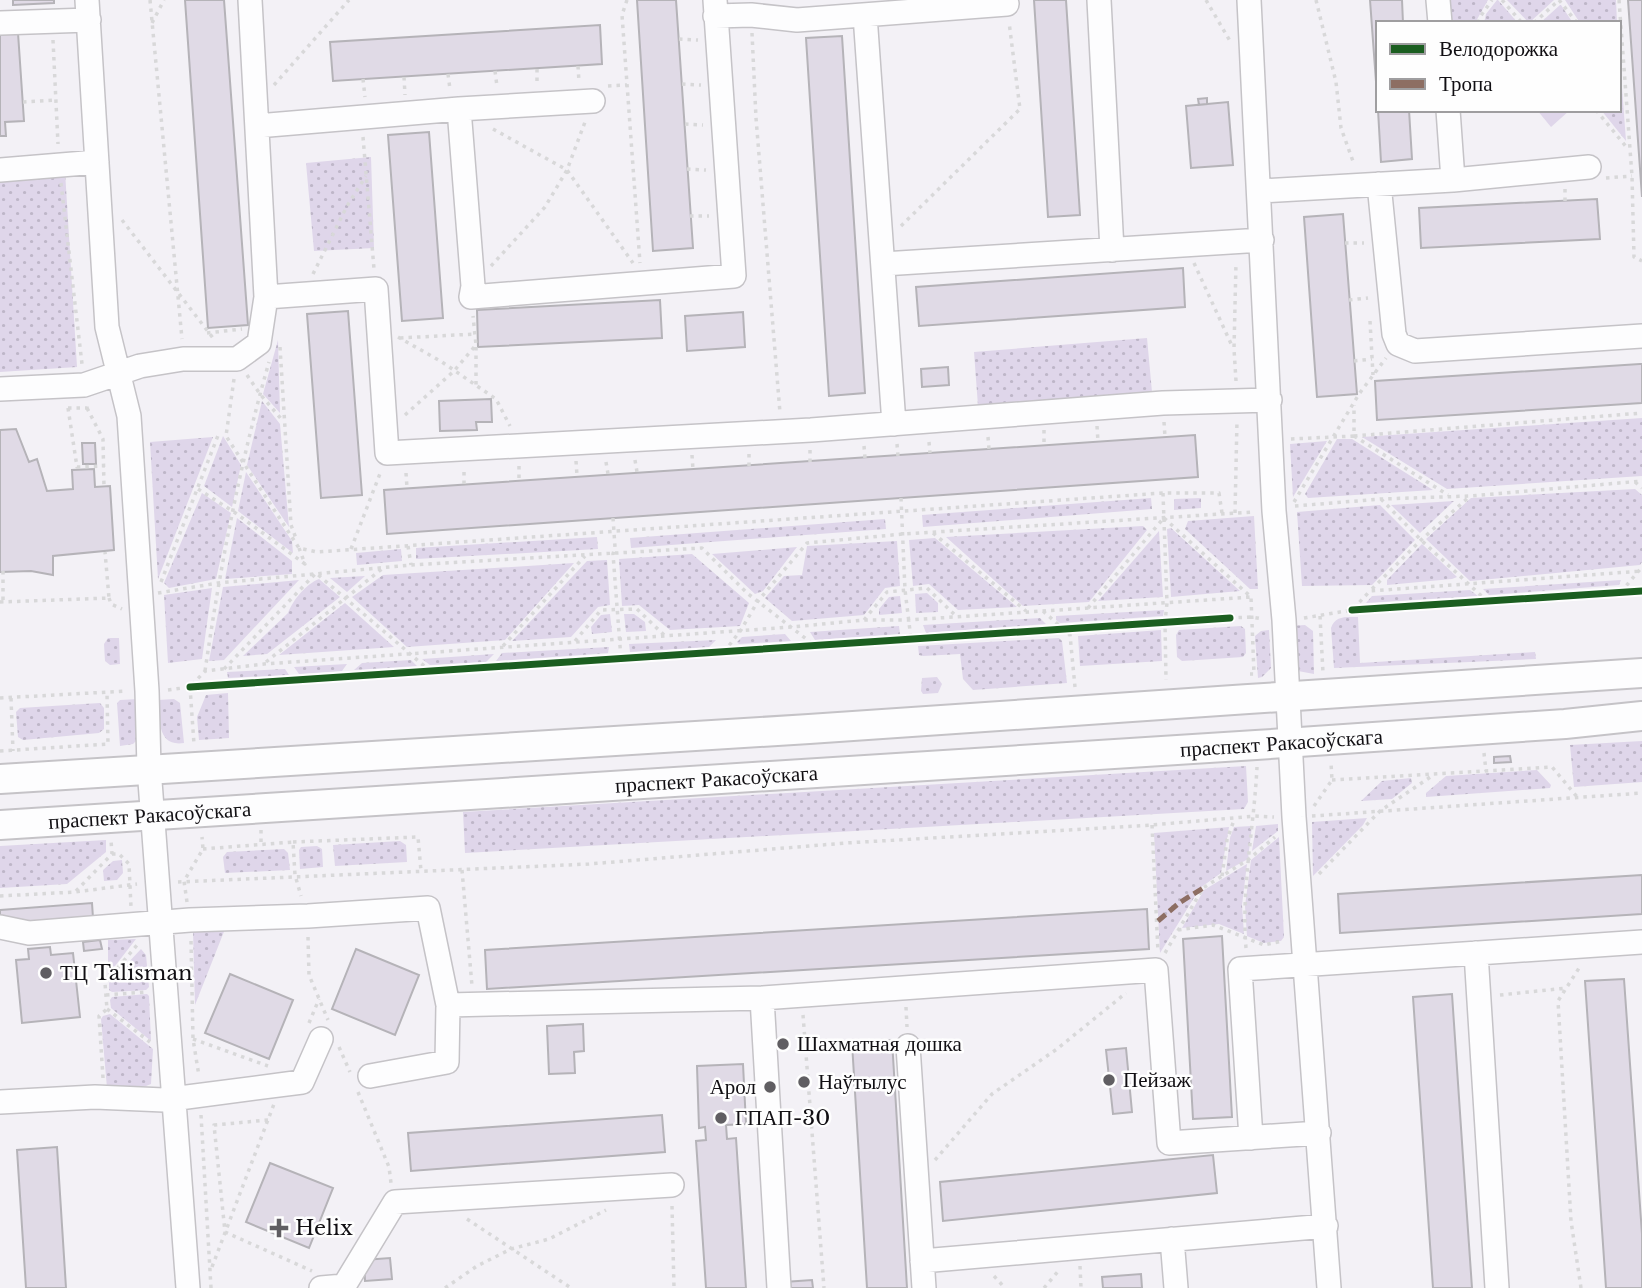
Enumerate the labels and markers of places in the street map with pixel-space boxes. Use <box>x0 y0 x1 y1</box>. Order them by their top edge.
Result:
place label: ТЦ Talisman <box>60 960 193 986</box>
marker: ТЦ Talisman <box>38 965 54 981</box>
place label: Шахматная дошка <box>797 1031 963 1057</box>
marker: Шахматная дошка <box>775 1036 791 1052</box>
place label: Пейзаж <box>1123 1067 1191 1093</box>
place label: Наўтылус <box>818 1069 907 1095</box>
marker: Пейзаж <box>1101 1072 1117 1088</box>
place label: Арол <box>710 1074 756 1100</box>
marker: Наўтылус <box>796 1074 812 1090</box>
marker: Арол <box>762 1079 778 1095</box>
place label: ГПАП-30 <box>735 1105 830 1131</box>
marker: ГПАП-30 <box>713 1110 729 1126</box>
place label: Helix <box>295 1215 353 1241</box>
marker: Helix <box>269 1218 289 1238</box>

